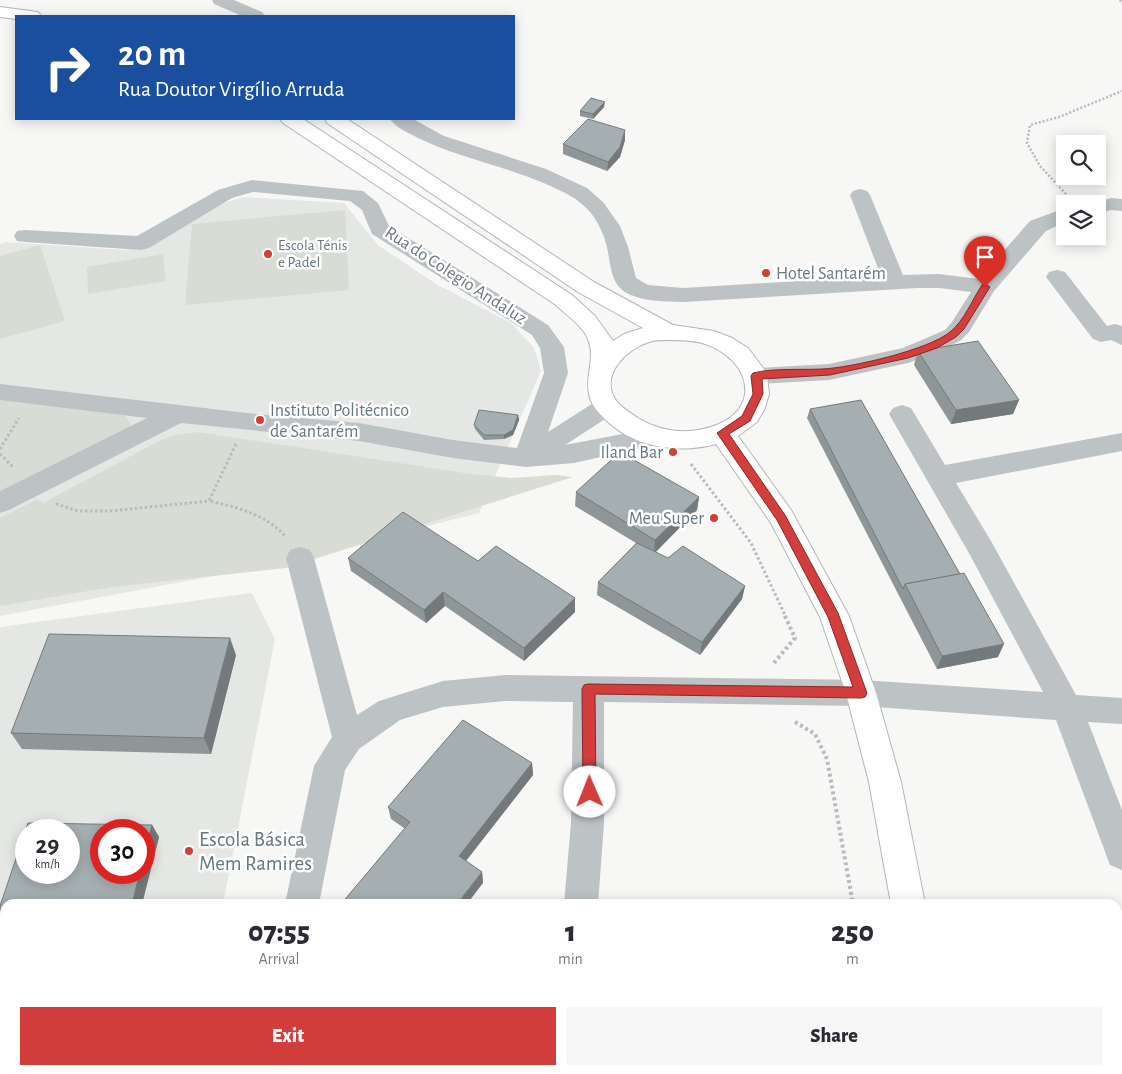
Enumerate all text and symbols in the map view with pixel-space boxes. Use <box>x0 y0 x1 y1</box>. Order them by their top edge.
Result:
icon: right <box>35 35 100 100</box>
text: 20 m <box>118 37 186 72</box>
text: Rua Doutor Virgílio Arruda <box>118 78 345 100</box>
map controls <box>1056 135 1106 245</box>
button: search <box>1056 135 1106 185</box>
button: layers <box>1056 195 1106 245</box>
street label: Rua do Colegio Andaluz <box>381 223 529 328</box>
pin <box>964 236 1006 287</box>
place label: Escola Ténis e Padel <box>278 238 347 270</box>
icon: arrive <box>971 243 999 271</box>
marker: Escola Ténis e Padel <box>262 248 274 260</box>
place label: Hotel Santarém <box>776 265 886 283</box>
marker: Hotel Santarém <box>760 267 772 279</box>
place label: Instituto Politécnico de Santarém <box>270 402 409 441</box>
marker: Instituto Politécnico de Santarém <box>254 414 266 426</box>
place label: Iland Bar <box>600 444 663 462</box>
marker: Iland Bar <box>667 446 679 458</box>
place label: Meu Super <box>629 510 704 528</box>
marker: Meu Super <box>708 512 720 524</box>
position arrow <box>563 765 615 817</box>
speed limit sign: 30 <box>90 819 155 884</box>
place label: Escola Básica Mem Ramires <box>199 829 312 874</box>
text: 29 <box>36 833 59 858</box>
marker: Escola Básica Mem Ramires <box>183 845 195 857</box>
text: km/h <box>35 858 60 870</box>
text: 07:55 <box>248 917 310 947</box>
text: 1 <box>565 917 576 947</box>
text: 250 <box>831 917 874 947</box>
text: Arrival <box>258 951 300 967</box>
text: min <box>558 951 583 967</box>
text: m <box>846 951 859 967</box>
button: Exit <box>20 1007 556 1065</box>
button: Share <box>566 1007 1102 1065</box>

